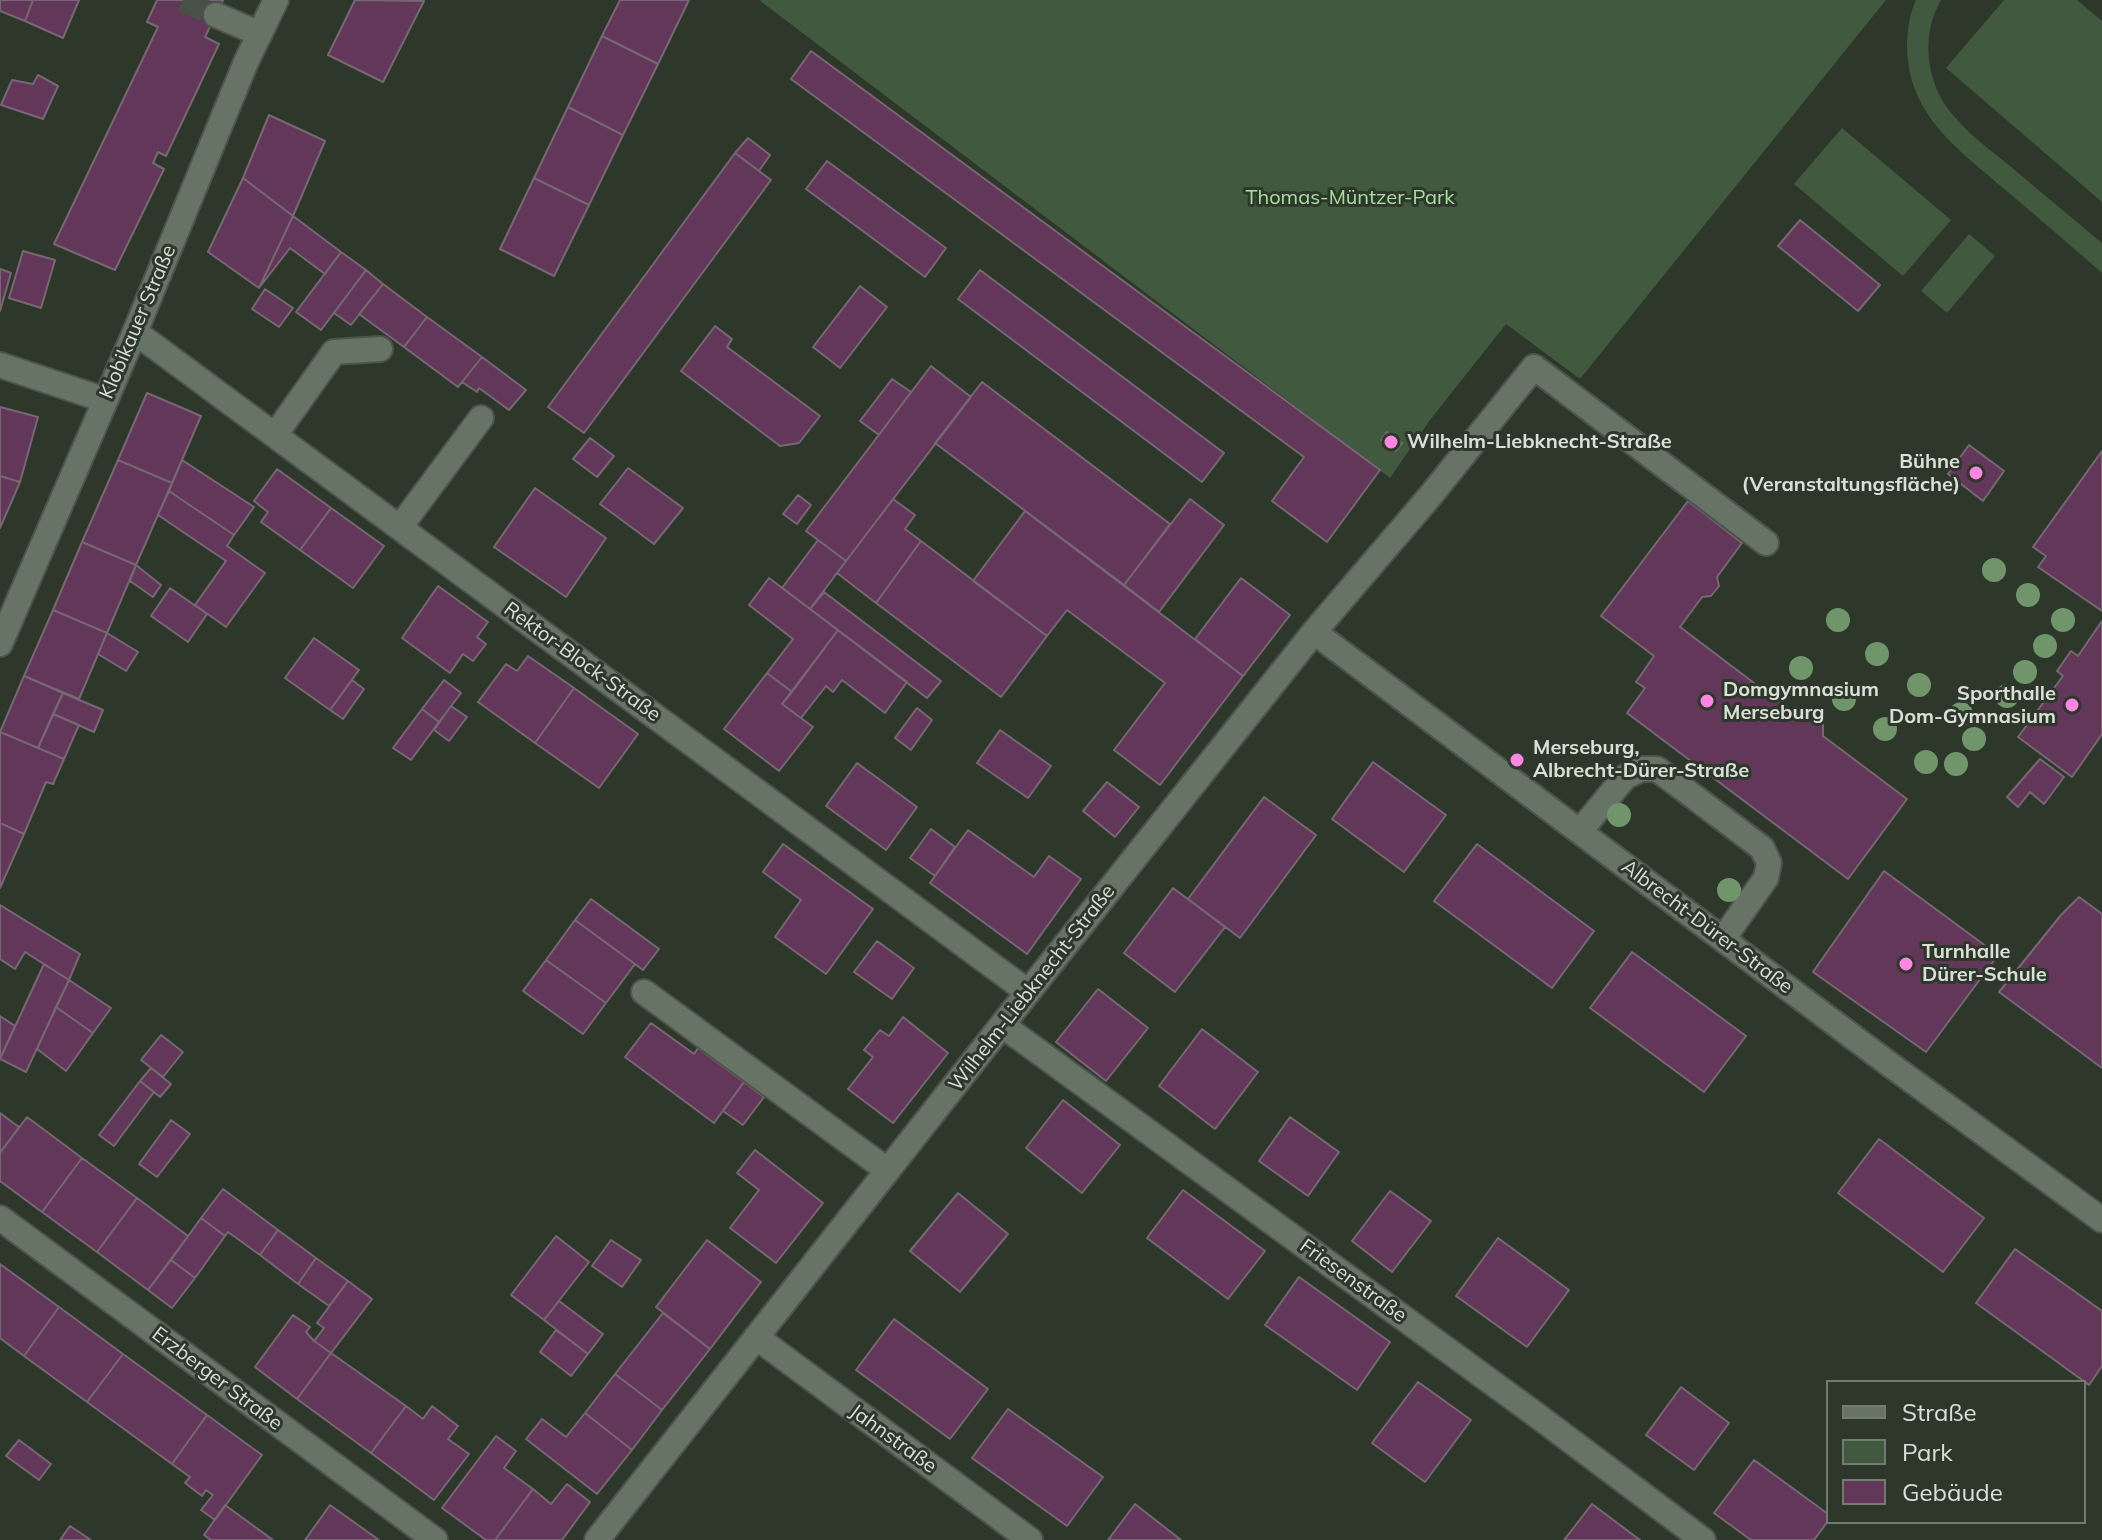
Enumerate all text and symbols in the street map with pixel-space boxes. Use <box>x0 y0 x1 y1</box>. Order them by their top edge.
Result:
park label: Thomas-Müntzer-Park <box>1245 186 1455 210</box>
street label: Klobikauer Straße <box>95 241 181 403</box>
place label: Wilhelm-Liebknecht-Straße <box>1407 430 1672 454</box>
marker: Wilhelm-Liebknecht-Straße <box>1382 433 1400 451</box>
place label: Bühne (Veranstaltungsfläche) <box>1742 450 1960 497</box>
marker: Bühne (Veranstaltungsfläche) <box>1967 464 1985 482</box>
street label: Rektor-Block-Straße <box>499 597 665 727</box>
place label: Domgymnasium Merseburg <box>1723 678 1879 725</box>
place label: Sporthalle Dom-Gymnasium <box>1889 682 2056 729</box>
marker: Domgymnasium Merseburg <box>1698 692 1716 710</box>
marker: Sporthalle Dom-Gymnasium <box>2063 696 2081 714</box>
place label: Merseburg, Albrecht-Dürer-Straße <box>1533 736 1749 783</box>
marker: Merseburg, Albrecht-Dürer-Straße <box>1508 751 1526 769</box>
street label: Albrecht-Dürer-Straße <box>1617 855 1797 999</box>
street label: Wilhelm-Liebknecht-Straße <box>944 880 1120 1096</box>
place label: Turnhalle Dürer-Schule <box>1922 940 2047 987</box>
marker: Turnhalle Dürer-Schule <box>1897 955 1915 973</box>
street label: Friesenstraße <box>1295 1234 1411 1328</box>
street label: Erzberger Straße <box>147 1322 287 1436</box>
legend <box>1826 1380 2086 1524</box>
text: Straße <box>1902 1397 1977 1427</box>
street label: Jahnstraße <box>845 1399 941 1479</box>
text: Park <box>1902 1437 1953 1467</box>
text: Gebäude <box>1902 1477 2003 1507</box>

